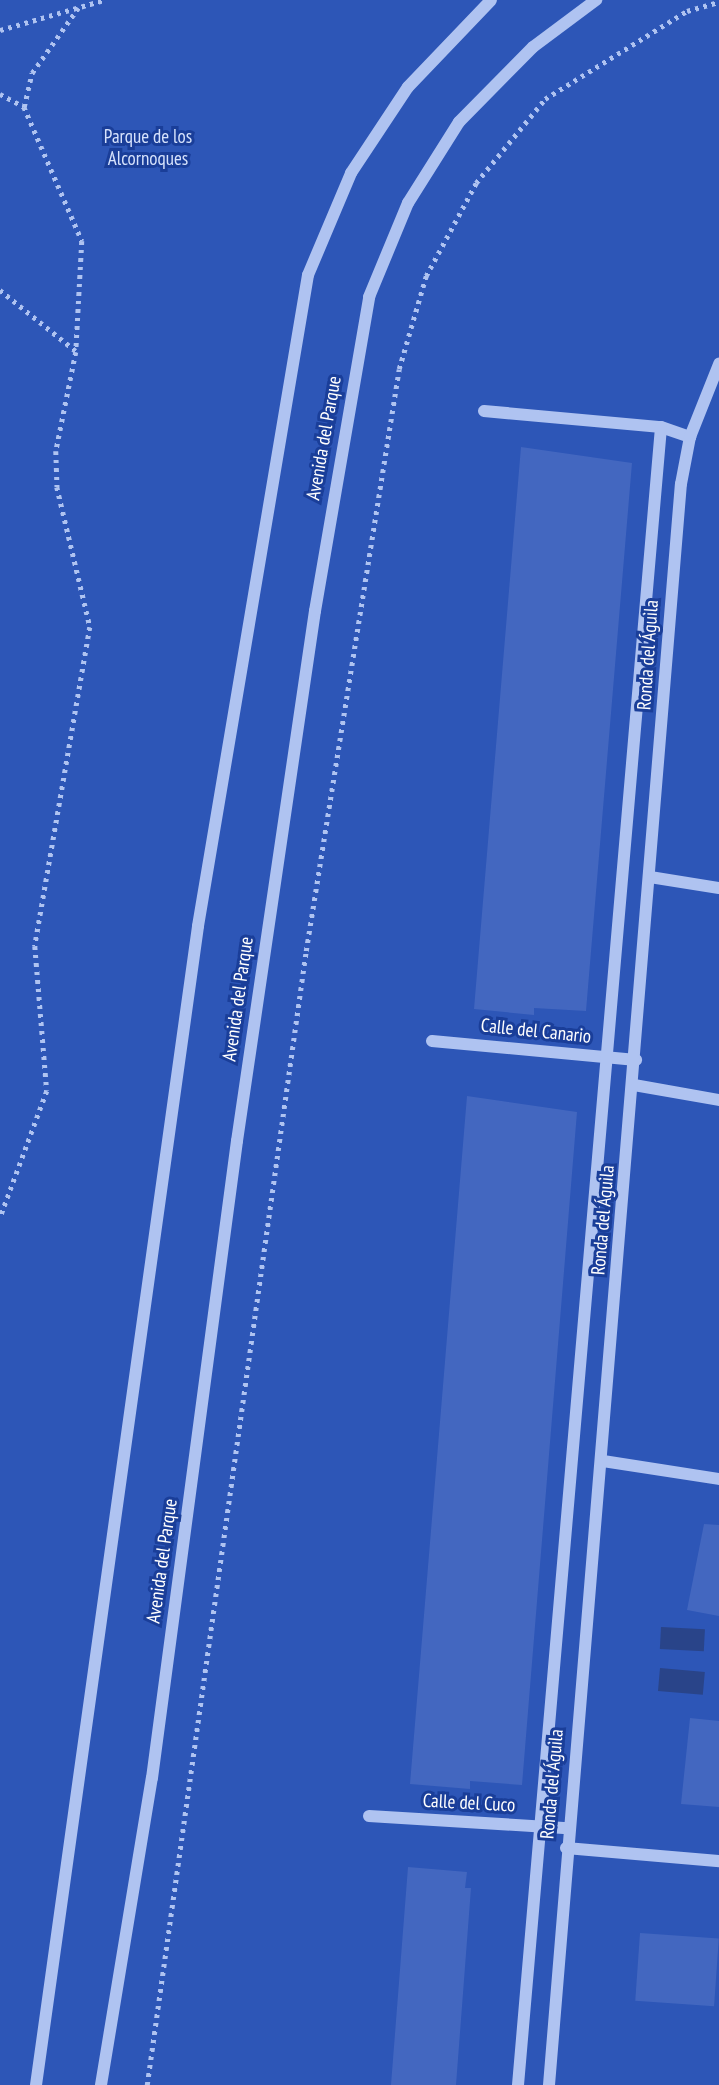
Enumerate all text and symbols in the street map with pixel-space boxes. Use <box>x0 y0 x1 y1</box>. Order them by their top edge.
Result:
park label: Parque de los Alcornoques <box>104 126 192 170</box>
street label: Avenida del Parque <box>302 374 346 502</box>
street label: Ronda del Águila <box>633 599 663 711</box>
street label: Avenida del Parque <box>218 935 258 1063</box>
street label: Calle del Canario <box>480 1014 592 1048</box>
street label: Ronda del Águila <box>587 1164 619 1276</box>
street label: Avenida del Parque <box>142 1497 182 1625</box>
street label: Ronda del Águila <box>536 1728 568 1840</box>
street label: Calle del Cuco <box>422 1789 516 1817</box>

